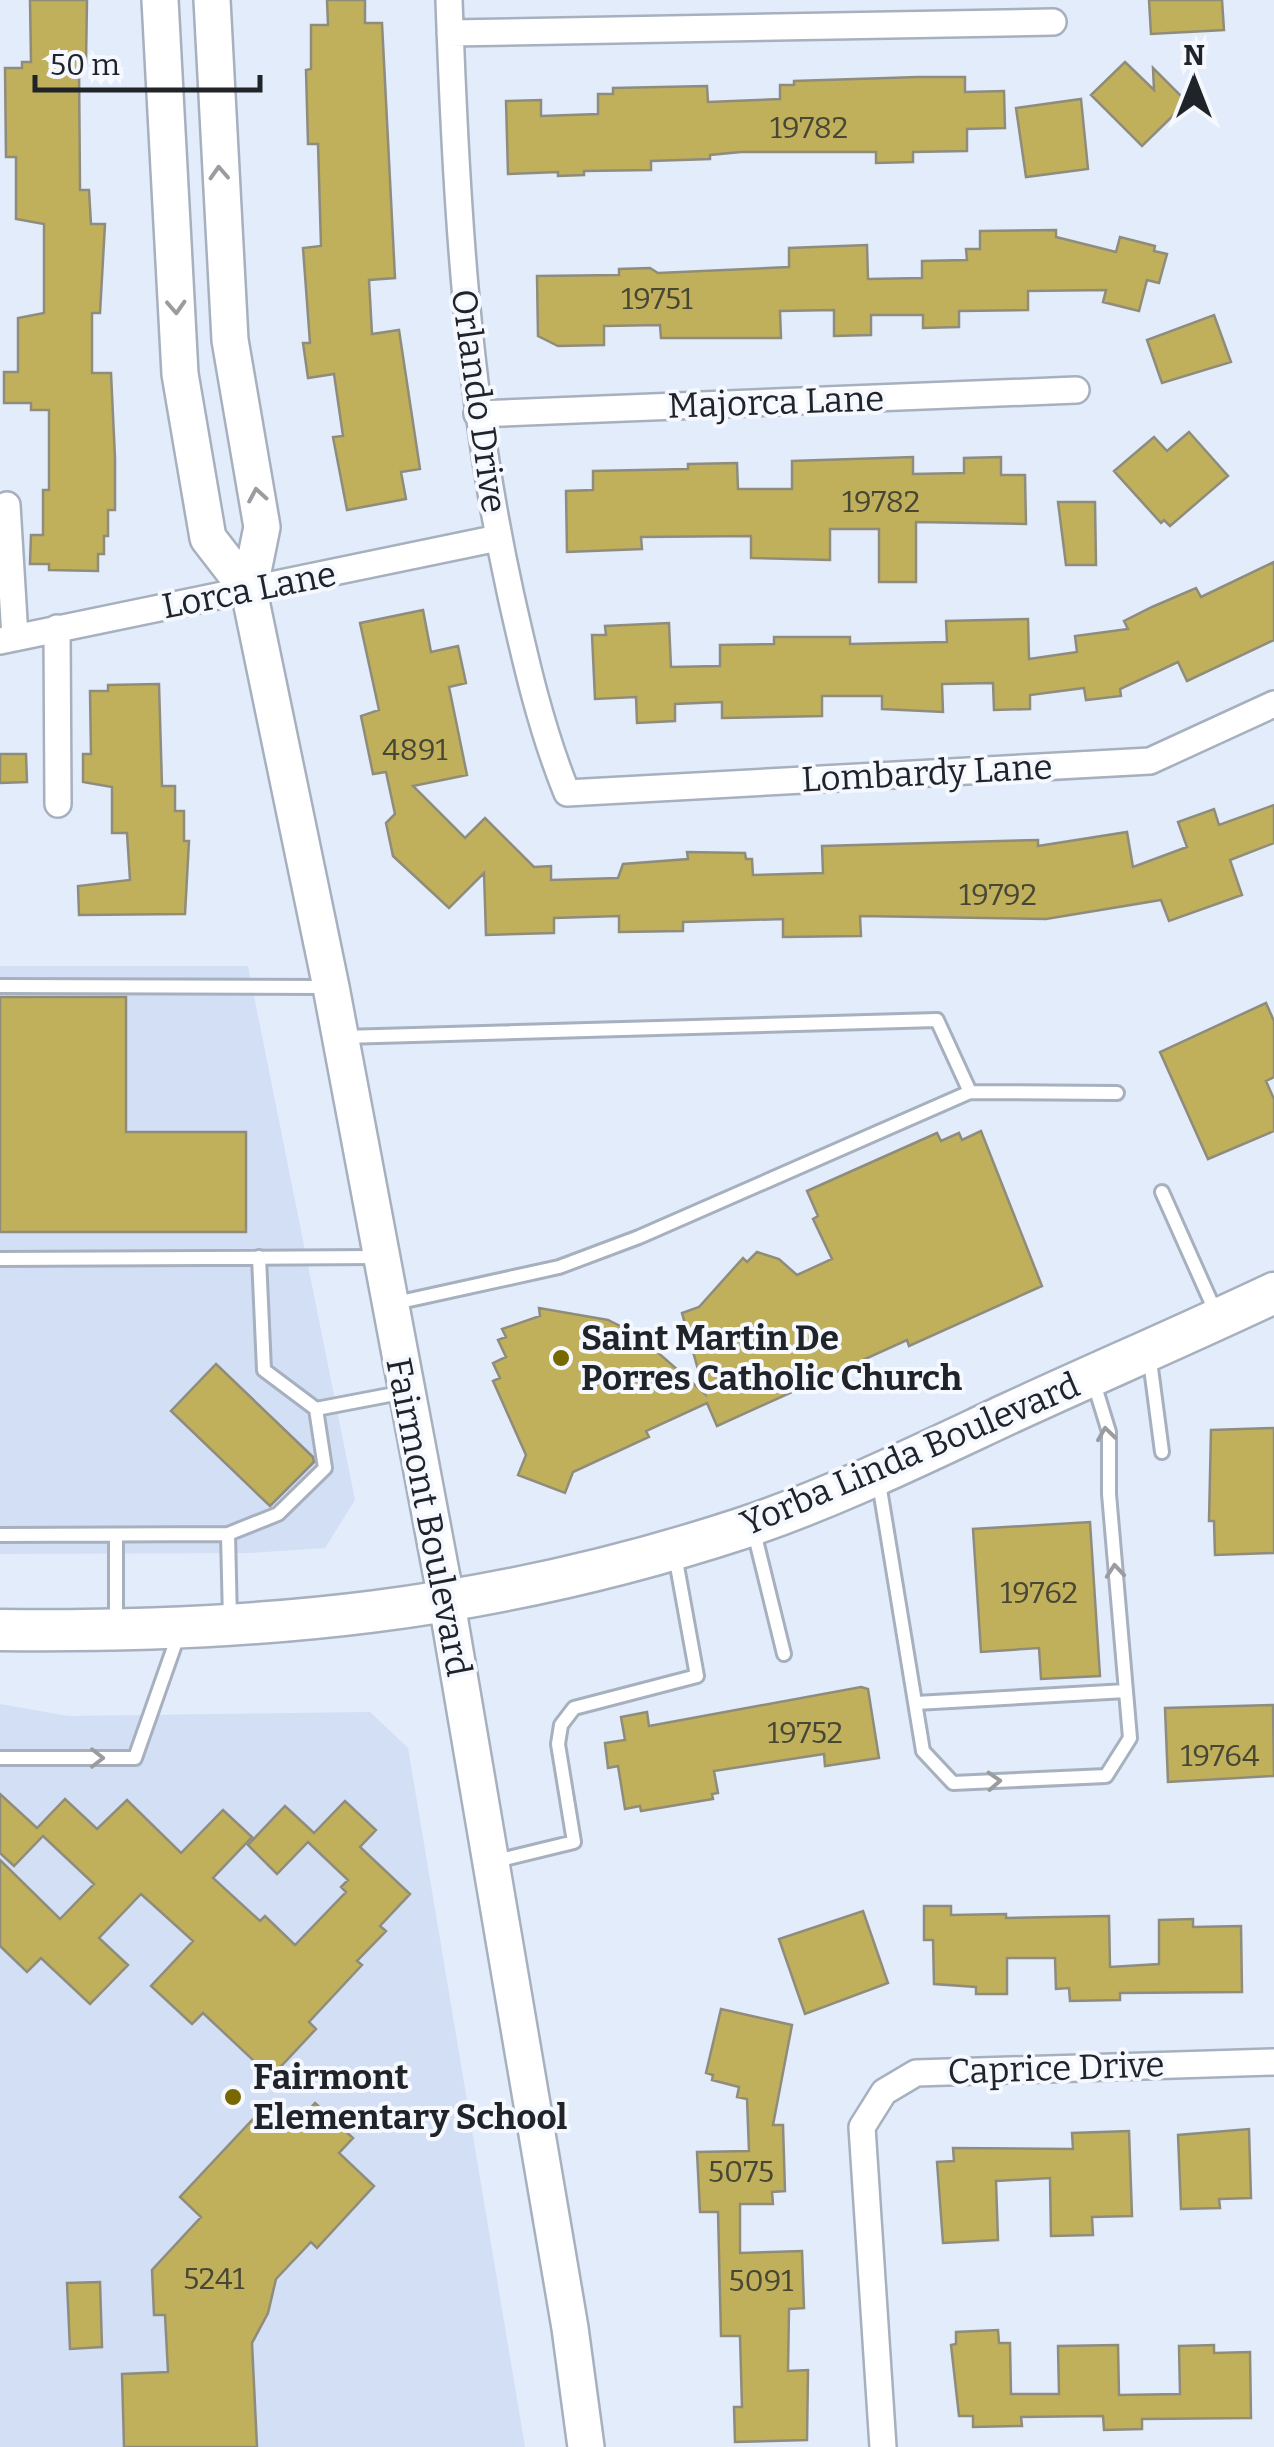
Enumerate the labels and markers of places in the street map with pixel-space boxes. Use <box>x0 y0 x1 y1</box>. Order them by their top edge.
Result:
place label: Saint Martin De Porres Catholic Church <box>581 1317 962 1399</box>
marker: Saint Martin De Porres Catholic Church <box>550 1347 572 1369</box>
place label: Fairmont Elementary School <box>253 2056 568 2138</box>
marker: Fairmont Elementary School <box>222 2086 244 2108</box>

